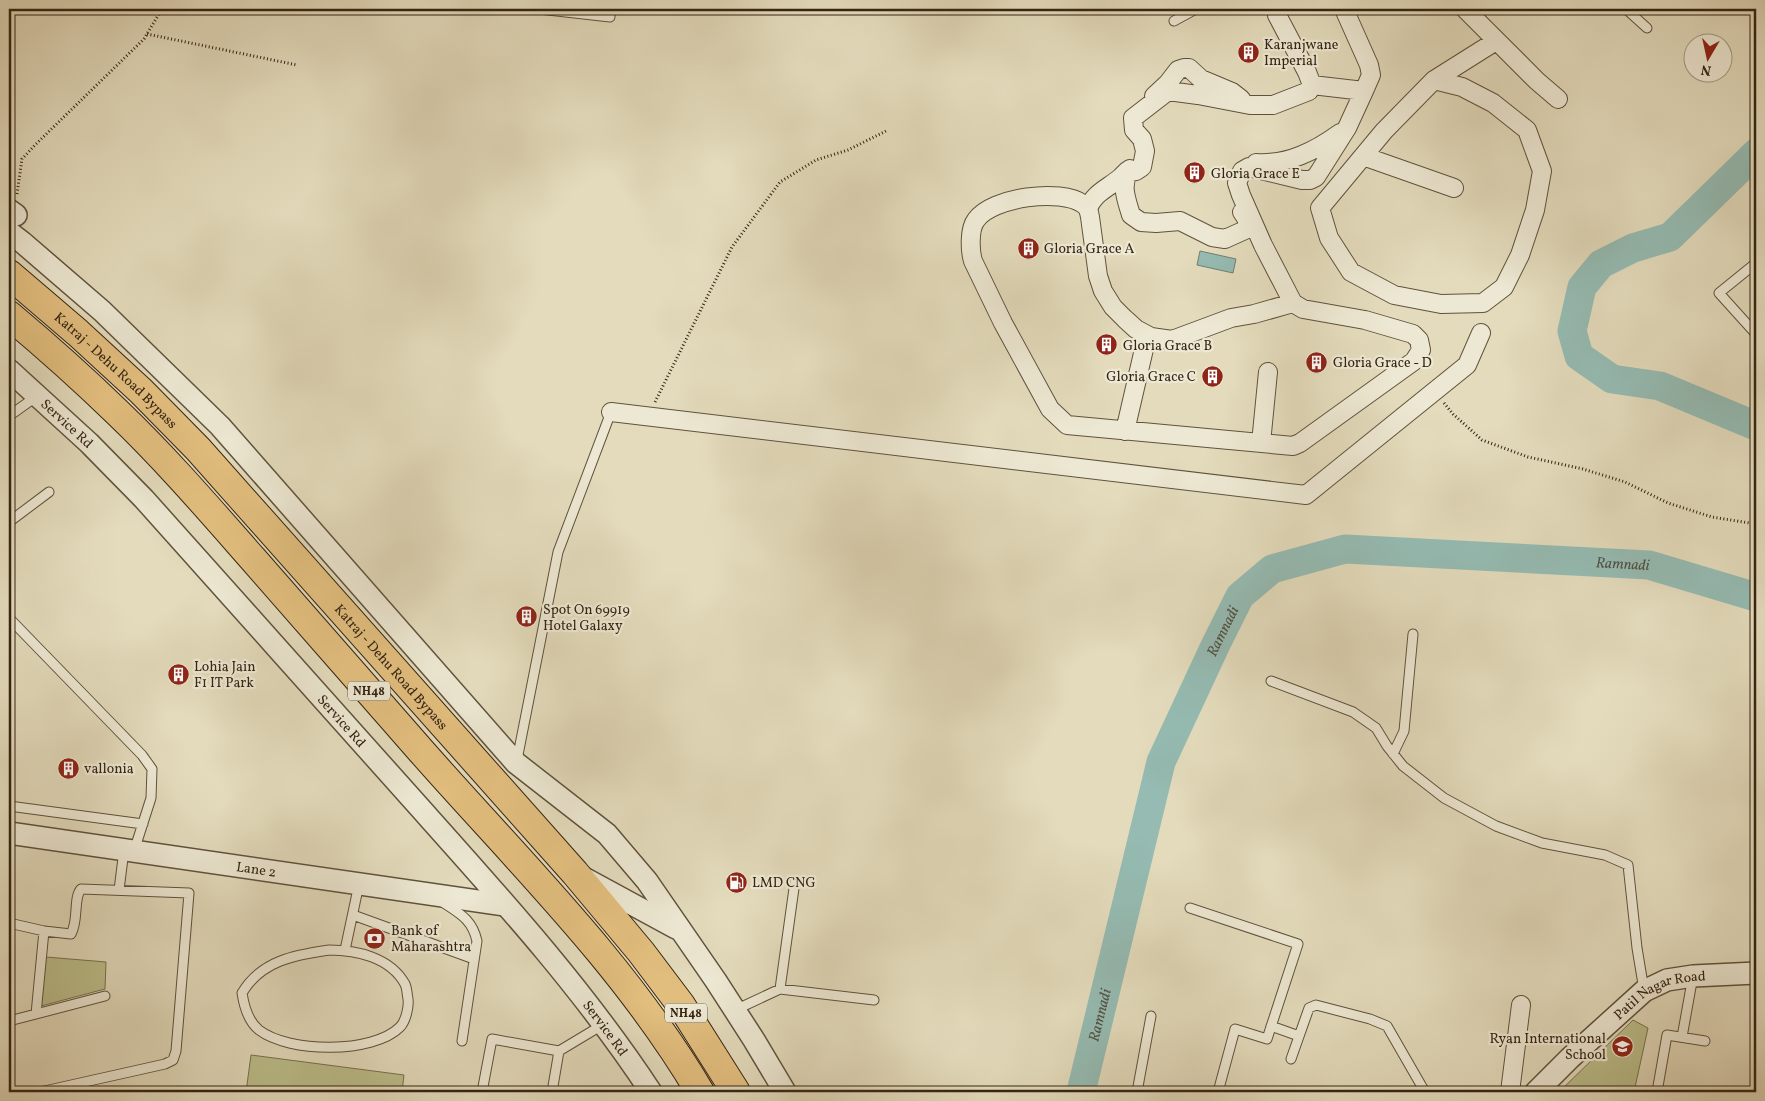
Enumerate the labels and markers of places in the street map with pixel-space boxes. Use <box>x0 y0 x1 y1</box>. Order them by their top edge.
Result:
place label: Karanjwane Imperial <box>1264 36 1339 71</box>
building icon: Karanjwane Imperial <box>1236 40 1260 64</box>
building icon: Gloria Grace E <box>1183 161 1207 185</box>
place label: Gloria Grace E <box>1211 165 1300 184</box>
building icon: Gloria Grace A <box>1016 236 1040 260</box>
place label: Gloria Grace A <box>1044 240 1134 259</box>
building icon: Gloria Grace B <box>1095 333 1119 357</box>
place label: Gloria Grace B <box>1123 337 1212 356</box>
building icon: Gloria Grace - D <box>1305 350 1329 374</box>
place label: Gloria Grace - D <box>1333 354 1432 373</box>
building icon: Gloria Grace C <box>1200 364 1224 388</box>
place label: Gloria Grace C <box>1106 368 1196 387</box>
place label: Spot On 69919 Hotel Galaxy <box>543 601 630 636</box>
building icon: Spot On 69919 Hotel Galaxy <box>515 605 539 629</box>
place label: Lohia Jain F1 IT Park <box>194 658 256 693</box>
building icon: Lohia Jain F1 IT Park <box>166 662 190 686</box>
building icon: vallonia <box>56 756 80 780</box>
place label: vallonia <box>84 760 134 779</box>
fuel station icon: LMD CNG <box>724 870 748 894</box>
place label: LMD CNG <box>752 874 816 893</box>
place label: Bank of Maharashtra <box>391 922 471 957</box>
bank icon: Bank of Maharashtra <box>363 926 387 950</box>
place label: Ryan International School <box>1489 1030 1606 1065</box>
school or university icon: Ryan International School <box>1610 1034 1634 1058</box>

